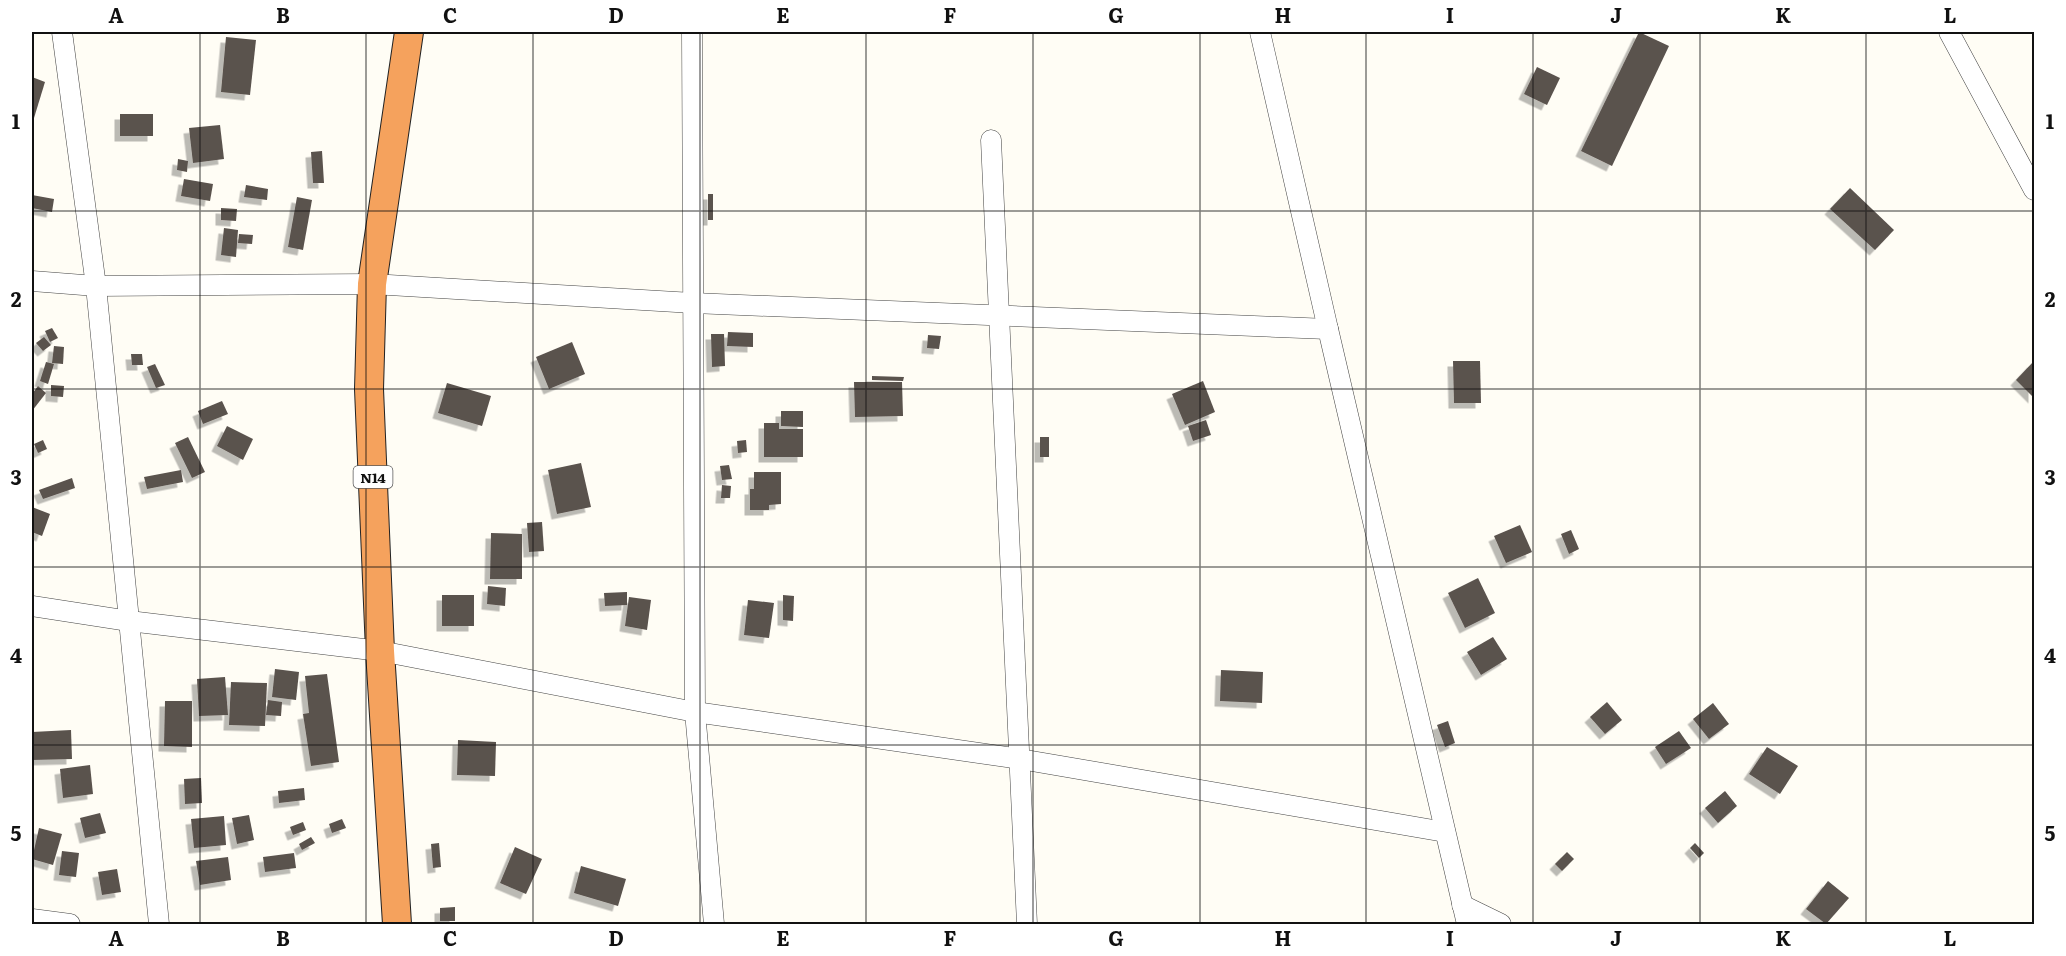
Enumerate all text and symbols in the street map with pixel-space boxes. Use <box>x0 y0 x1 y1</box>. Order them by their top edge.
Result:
text: A <box>108 0 124 29</box>
text: B <box>276 0 290 29</box>
text: C <box>443 0 457 29</box>
text: D <box>608 0 624 29</box>
text: E <box>776 0 790 29</box>
text: F <box>944 0 957 29</box>
text: G <box>1108 0 1124 29</box>
text: H <box>1275 0 1291 29</box>
text: I <box>1446 0 1454 29</box>
text: J <box>1610 0 1622 29</box>
text: K <box>1775 0 1791 29</box>
text: L <box>1944 0 1957 29</box>
text: 1 <box>12 105 20 135</box>
text: 1 <box>2046 105 2054 135</box>
text: 2 <box>11 283 22 313</box>
text: 2 <box>2045 283 2056 313</box>
text: 3 <box>10 461 22 491</box>
text: 3 <box>2044 461 2056 491</box>
road number: N14 <box>354 466 392 488</box>
text: 4 <box>10 639 22 669</box>
text: 4 <box>2044 639 2056 669</box>
text: 5 <box>11 817 22 847</box>
text: 5 <box>2045 817 2056 847</box>
text: A <box>108 922 124 952</box>
text: B <box>276 922 290 952</box>
text: C <box>443 922 457 952</box>
text: D <box>608 922 624 952</box>
text: E <box>776 922 790 952</box>
text: F <box>944 922 957 952</box>
text: G <box>1108 922 1124 952</box>
text: H <box>1275 922 1291 952</box>
text: I <box>1446 922 1454 952</box>
text: J <box>1610 922 1622 952</box>
text: K <box>1775 922 1791 952</box>
text: L <box>1944 922 1957 952</box>

